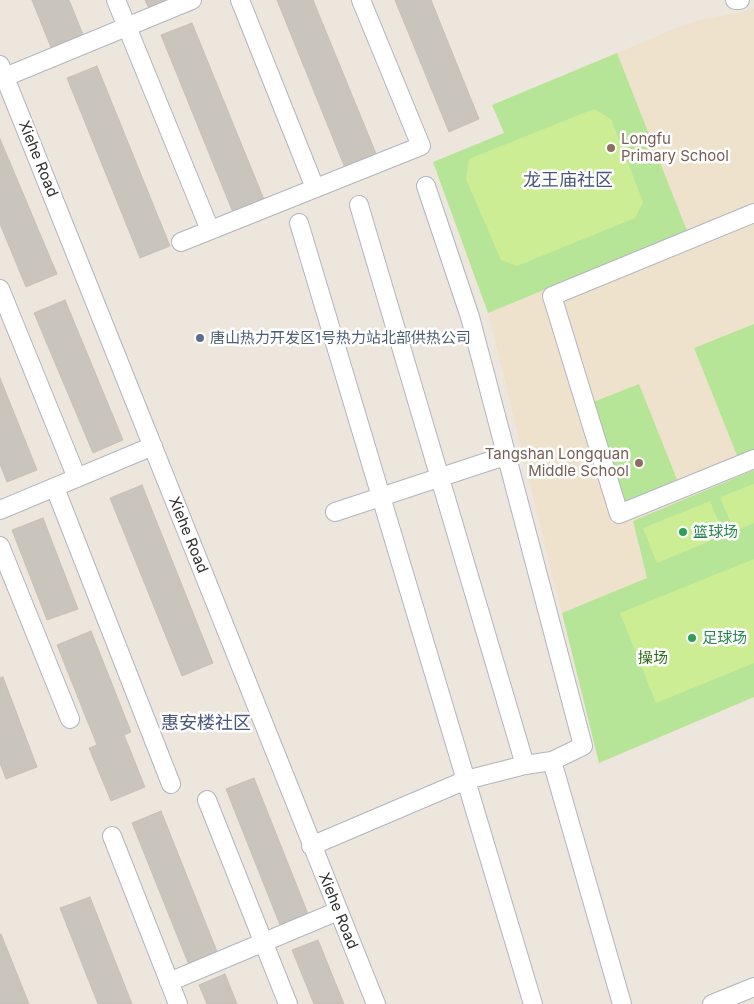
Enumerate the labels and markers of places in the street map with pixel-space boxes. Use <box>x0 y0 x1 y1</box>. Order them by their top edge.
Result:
place label: Longfu Primary School <box>621 130 729 165</box>
marker: Longfu Primary School <box>605 142 617 154</box>
place label: 唐山热力开发区1号热力站北部供热公司 <box>210 329 471 347</box>
marker: 唐山热力开发区1号热力站北部供热公司 <box>194 332 206 344</box>
place label: Tangshan Longquan Middle School <box>485 445 629 480</box>
marker: Tangshan Longquan Middle School <box>633 457 645 469</box>
place label: 篮球场 <box>693 523 738 541</box>
marker: 篮球场 <box>677 526 689 538</box>
place label: 足球场 <box>702 629 747 647</box>
marker: 足球场 <box>686 632 698 644</box>

